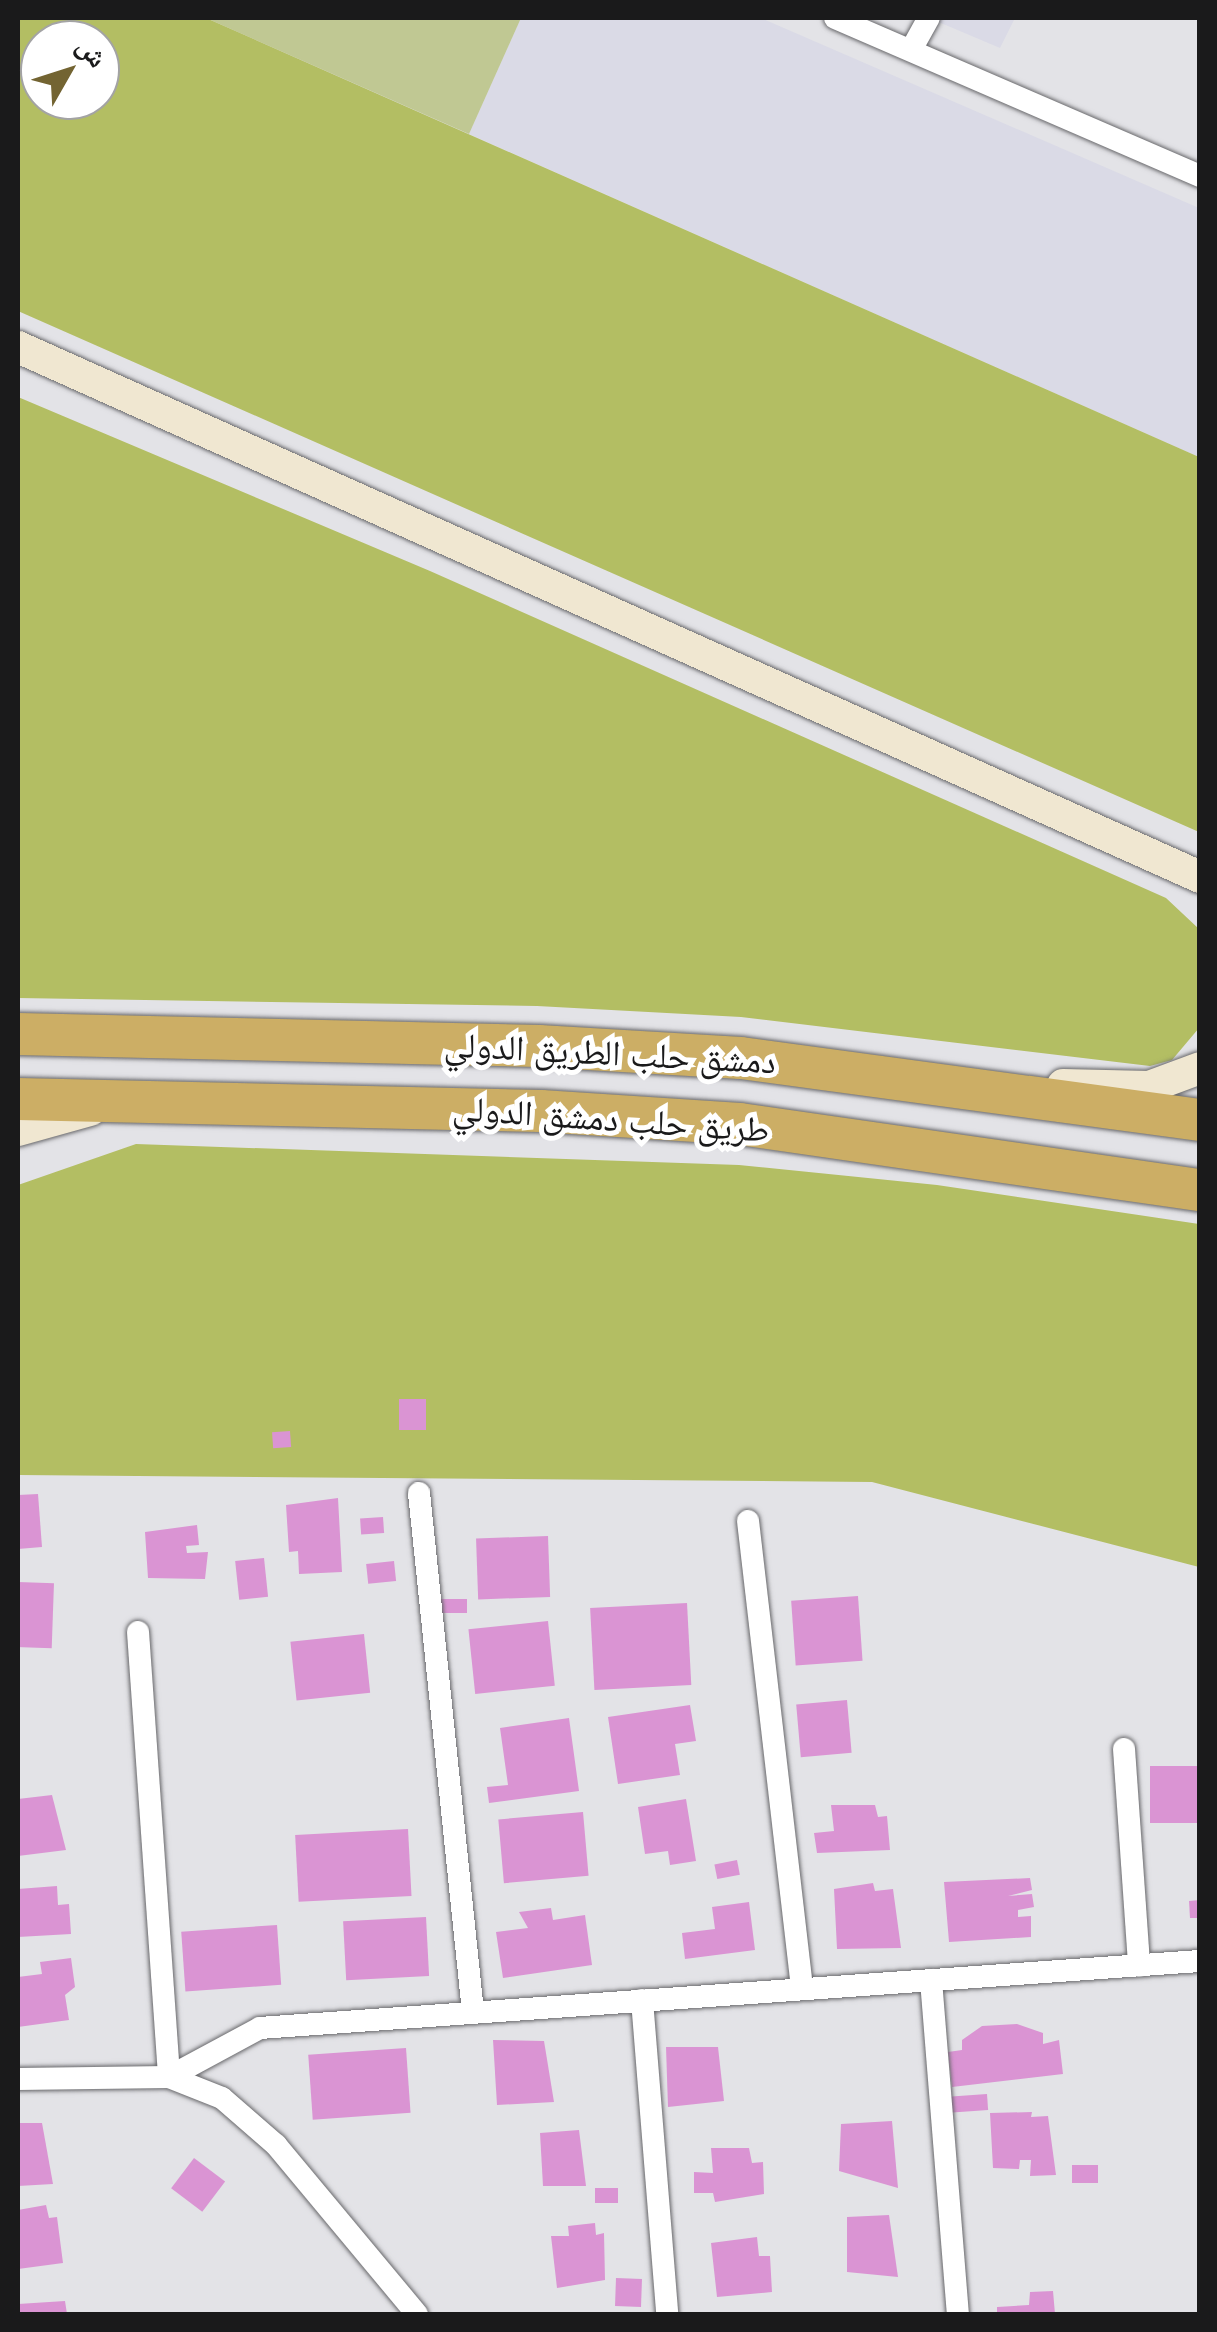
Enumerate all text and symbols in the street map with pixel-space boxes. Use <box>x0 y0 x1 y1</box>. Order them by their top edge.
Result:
north arrow <box>20 20 120 120</box>
text: ش <box>69 30 115 75</box>
street label: دمشق حلب الطريق الدولي <box>443 1023 777 1083</box>
street label: طريق حلب دمشق الدولي <box>451 1087 771 1151</box>

